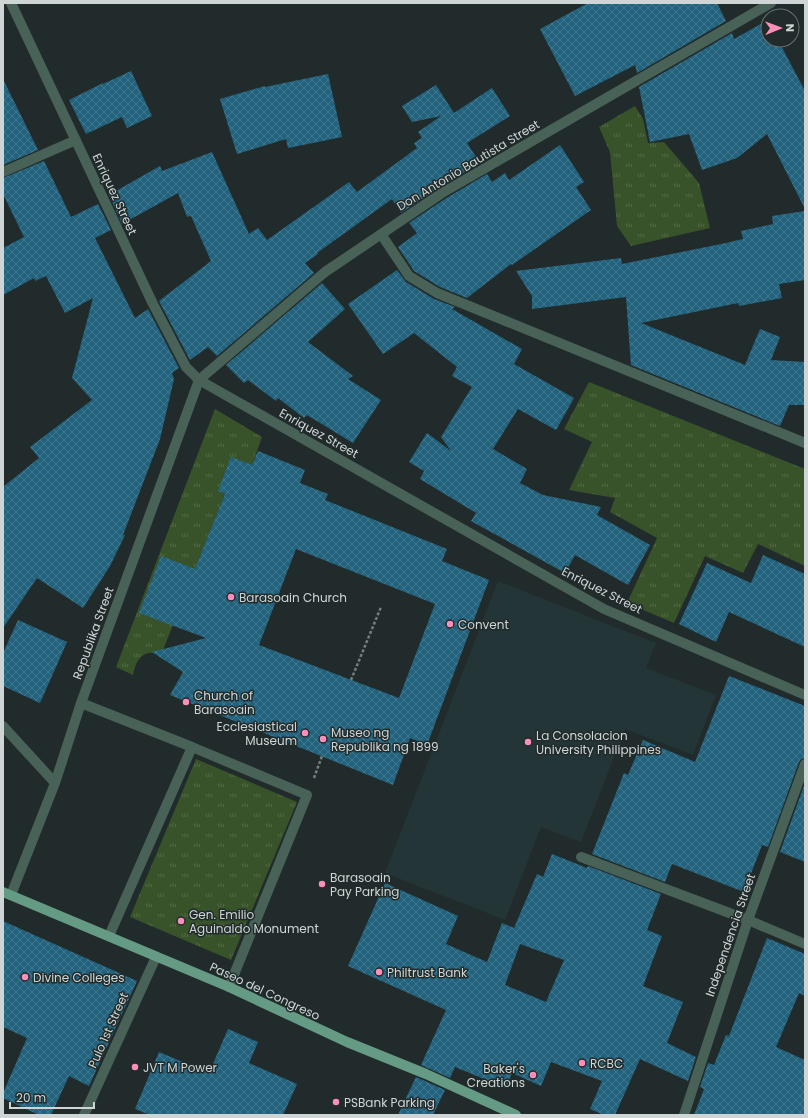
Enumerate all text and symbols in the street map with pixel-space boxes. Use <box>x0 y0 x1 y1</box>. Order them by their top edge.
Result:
north arrow <box>760 8 800 48</box>
text: N <box>782 24 798 32</box>
street label: Don Antonio Bautista Street <box>393 115 543 215</box>
street label: Enriquez Street <box>89 150 141 238</box>
street label: Enriquez Street <box>276 404 362 462</box>
street label: Enriquez Street <box>559 562 645 618</box>
street label: Republika Street <box>68 584 118 682</box>
place label: Barasoain Church <box>239 589 347 606</box>
marker: Barasoain Church <box>226 592 236 602</box>
place label: Convent <box>458 616 509 633</box>
marker: Convent <box>445 619 455 629</box>
place label: Church of Barasoain <box>194 687 255 718</box>
marker: Church of Barasoain <box>181 697 191 707</box>
place label: Ecclesiastical Museum <box>217 718 297 749</box>
place label: Museo ng Republika ng 1899 <box>331 724 439 755</box>
place label: La Consolacion University Philippines <box>536 727 661 758</box>
marker: Ecclesiastical Museum <box>300 728 310 738</box>
marker: Museo ng Republika ng 1899 <box>318 734 328 744</box>
marker: La Consolacion University Philippines <box>523 737 533 747</box>
place label: Barasoain Pay Parking <box>330 869 399 900</box>
street label: Independencia Street <box>701 871 759 999</box>
marker: Barasoain Pay Parking <box>317 879 327 889</box>
place label: Gen. Emilio Aguinaldo Monument <box>189 906 319 937</box>
marker: Gen. Emilio Aguinaldo Monument <box>176 916 186 926</box>
street label: Paseo del Congreso <box>207 958 323 1024</box>
place label: Philtrust Bank <box>387 964 468 981</box>
marker: Philtrust Bank <box>374 967 384 977</box>
place label: Divine Colleges <box>33 969 125 986</box>
marker: Divine Colleges <box>20 972 30 982</box>
street label: Pulo 1st Street <box>84 989 132 1071</box>
place label: RCBC <box>590 1055 623 1072</box>
marker: RCBC <box>577 1058 587 1068</box>
place label: JVT M Power <box>143 1059 218 1076</box>
place label: Baker's Creations <box>467 1060 525 1091</box>
marker: JVT M Power <box>130 1062 140 1072</box>
marker: Baker's Creations <box>528 1070 538 1080</box>
scale bar <box>10 1084 94 1110</box>
text: 20 m <box>16 1089 46 1106</box>
place label: PSBank Parking <box>344 1094 435 1111</box>
marker: PSBank Parking <box>331 1097 341 1107</box>

